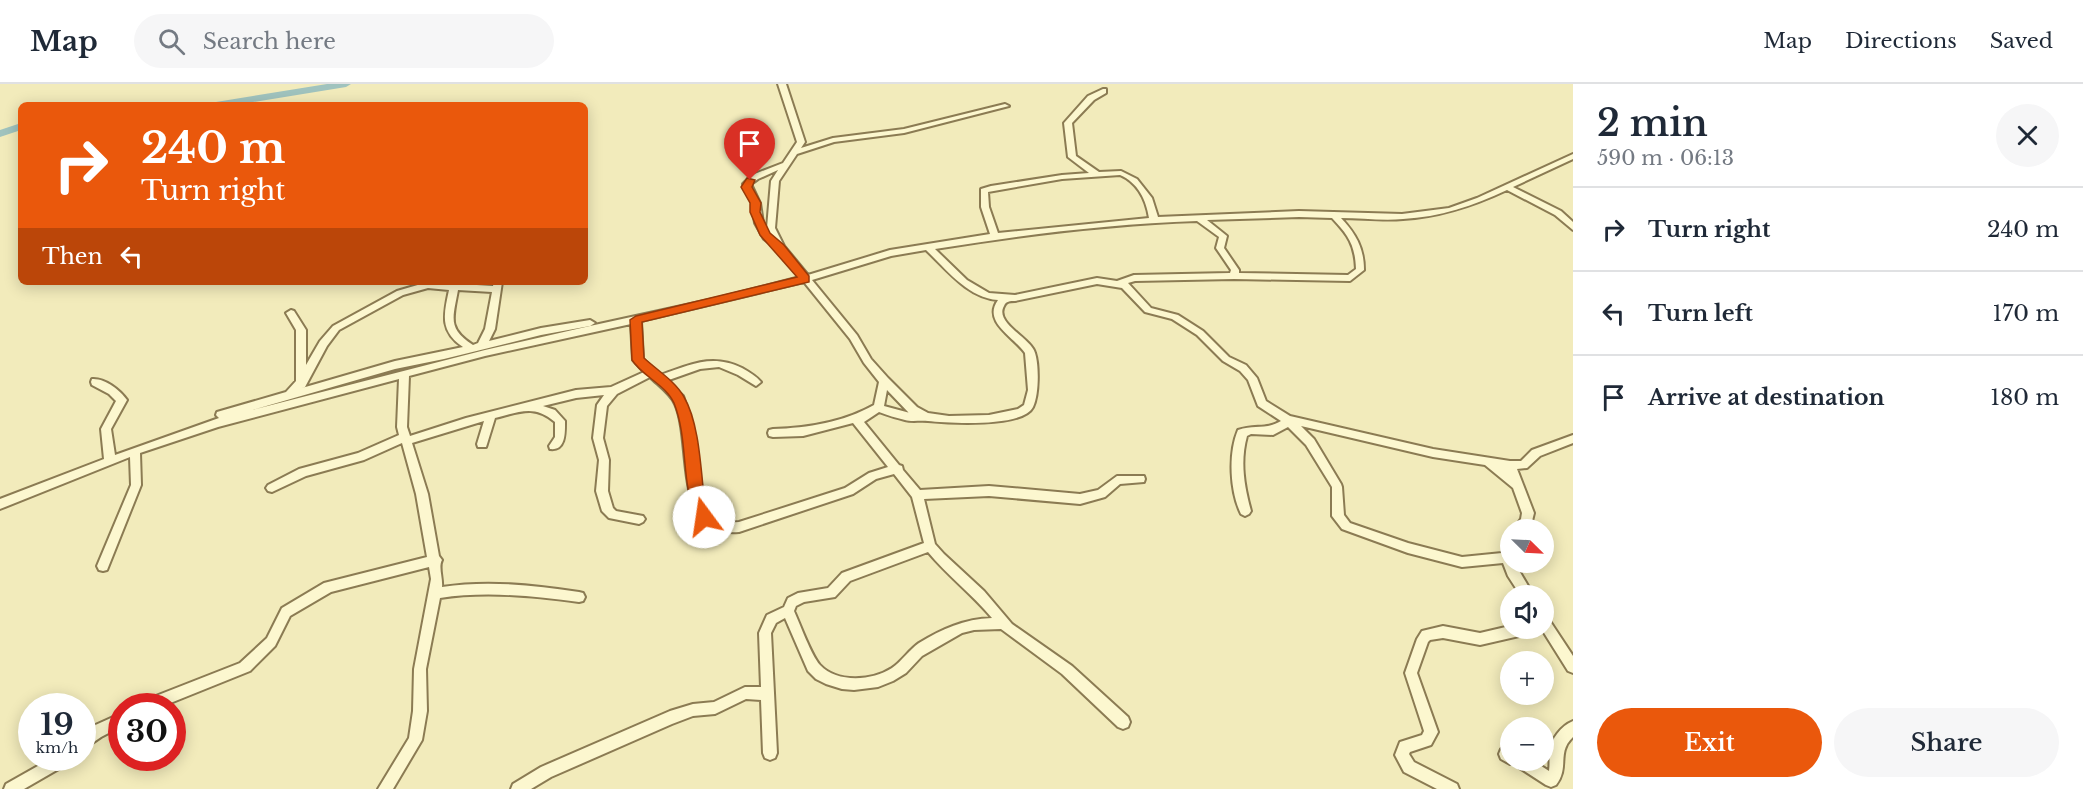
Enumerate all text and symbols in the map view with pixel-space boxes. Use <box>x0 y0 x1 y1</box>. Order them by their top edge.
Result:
search box <box>134 14 554 68</box>
text: Map <box>30 24 98 59</box>
icon: search <box>155 25 188 58</box>
text: Search here <box>203 28 336 55</box>
text: Map <box>1763 28 1812 54</box>
text: Directions <box>1845 28 1957 54</box>
text: Saved <box>1990 28 2053 54</box>
text: 2 min <box>1597 101 1708 146</box>
button: close <box>1996 104 2059 167</box>
pin <box>724 118 775 180</box>
text: 240 m <box>141 122 286 174</box>
icon: right <box>42 126 120 204</box>
icon: arrive <box>733 127 766 160</box>
text: 590 m · 06:13 <box>1597 146 1734 170</box>
text: Turn right <box>141 174 285 207</box>
icon: right <box>1597 213 1630 246</box>
text: Turn right <box>1648 216 1770 243</box>
text: 240 m <box>1987 216 2059 243</box>
icon: left <box>115 240 148 273</box>
text: Then <box>42 243 103 270</box>
icon: left <box>1597 297 1630 330</box>
text: Turn left <box>1648 300 1753 327</box>
text: 170 m <box>1993 300 2059 327</box>
icon: arrive <box>1597 381 1630 414</box>
text: Arrive at destination <box>1648 384 1885 411</box>
text: 180 m <box>1990 384 2059 411</box>
position arrow <box>672 485 736 549</box>
north arrow <box>1500 519 1554 573</box>
map controls <box>1500 519 1554 771</box>
button: sound <box>1500 585 1554 639</box>
button: + <box>1500 651 1554 705</box>
speed limit sign: 30 <box>108 693 186 771</box>
text: 19 <box>40 706 74 743</box>
button: Exit <box>1597 708 1822 777</box>
button: Share <box>1834 708 2059 777</box>
button: − <box>1500 717 1554 771</box>
text: km/h <box>36 738 78 757</box>

